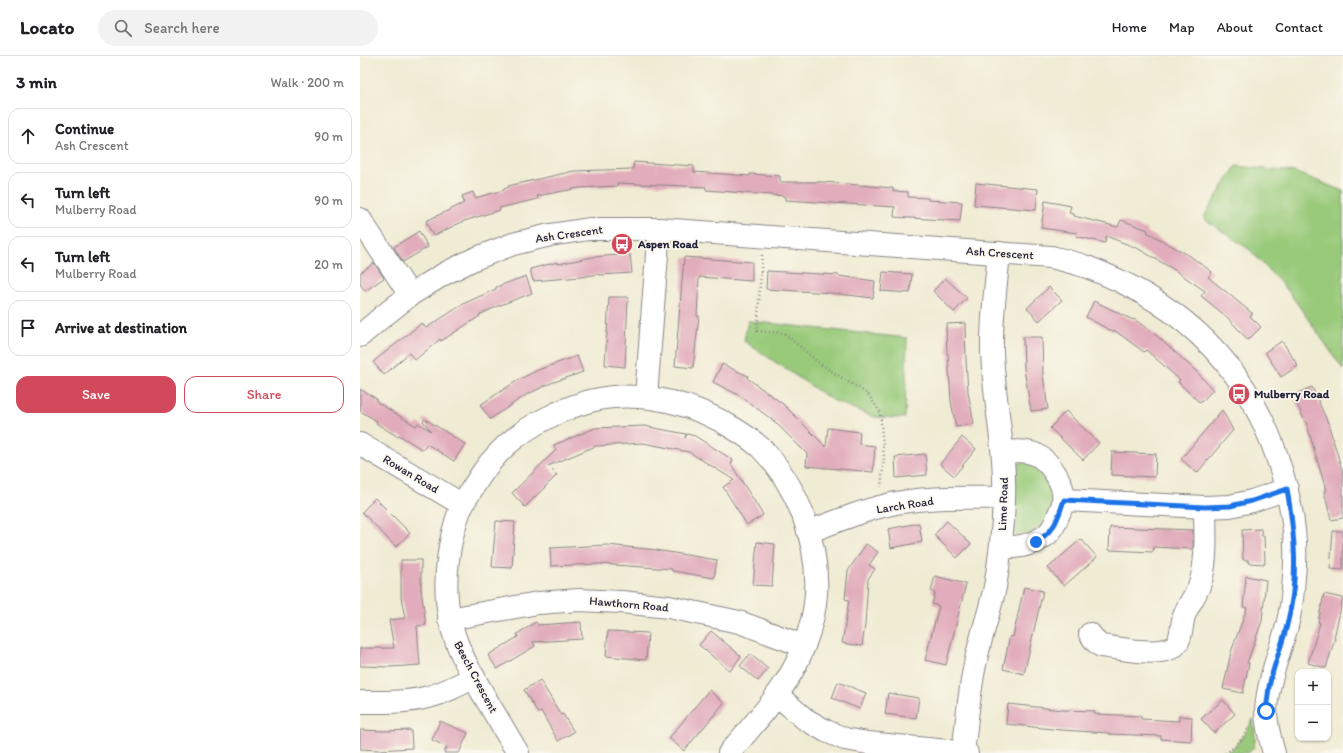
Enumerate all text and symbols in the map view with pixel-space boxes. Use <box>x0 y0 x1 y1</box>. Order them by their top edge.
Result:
search box <box>98 10 378 46</box>
text: Locato <box>20 16 74 39</box>
icon: search <box>112 17 134 39</box>
text: Search here <box>144 19 220 37</box>
text: Home <box>1112 19 1147 36</box>
text: Map <box>1169 19 1195 36</box>
text: About <box>1217 19 1253 36</box>
text: Contact <box>1275 19 1323 36</box>
text: 3 min <box>16 72 57 92</box>
text: Walk · 200 m <box>271 75 344 90</box>
text: Continue <box>55 120 114 138</box>
icon: ahead <box>17 125 39 147</box>
text: 90 m <box>314 129 343 144</box>
text: Ash Crescent <box>55 138 129 153</box>
text: Turn left <box>55 184 110 202</box>
icon: left <box>17 189 39 211</box>
text: 90 m <box>314 193 343 208</box>
text: Mulberry Road <box>55 202 137 217</box>
street label: Ash Crescent <box>534 222 604 246</box>
bus stop icon: Aspen Road <box>609 231 635 257</box>
place label: Aspen Road <box>637 237 699 252</box>
street label: Ash Crescent <box>966 244 1035 262</box>
text: Turn left <box>55 248 110 266</box>
icon: left <box>17 253 39 275</box>
text: 20 m <box>314 257 343 272</box>
text: Mulberry Road <box>55 266 137 281</box>
icon: arrive <box>17 317 39 339</box>
text: Arrive at destination <box>55 319 187 337</box>
button: Save <box>16 376 176 413</box>
button: Share <box>184 376 344 413</box>
bus stop icon: Mulberry Road <box>1226 381 1252 407</box>
place label: Mulberry Road <box>1254 387 1330 402</box>
street label: Rowan Road <box>380 452 442 496</box>
street label: Lime Road <box>995 476 1011 531</box>
street label: Larch Road <box>875 493 935 516</box>
route end <box>1027 533 1045 551</box>
street label: Hawthorn Road <box>589 594 670 614</box>
street label: Beech Crescent <box>451 639 501 716</box>
map controls <box>1295 669 1331 741</box>
button: + <box>1295 669 1331 705</box>
route start <box>1257 702 1275 720</box>
button: − <box>1295 705 1331 741</box>

